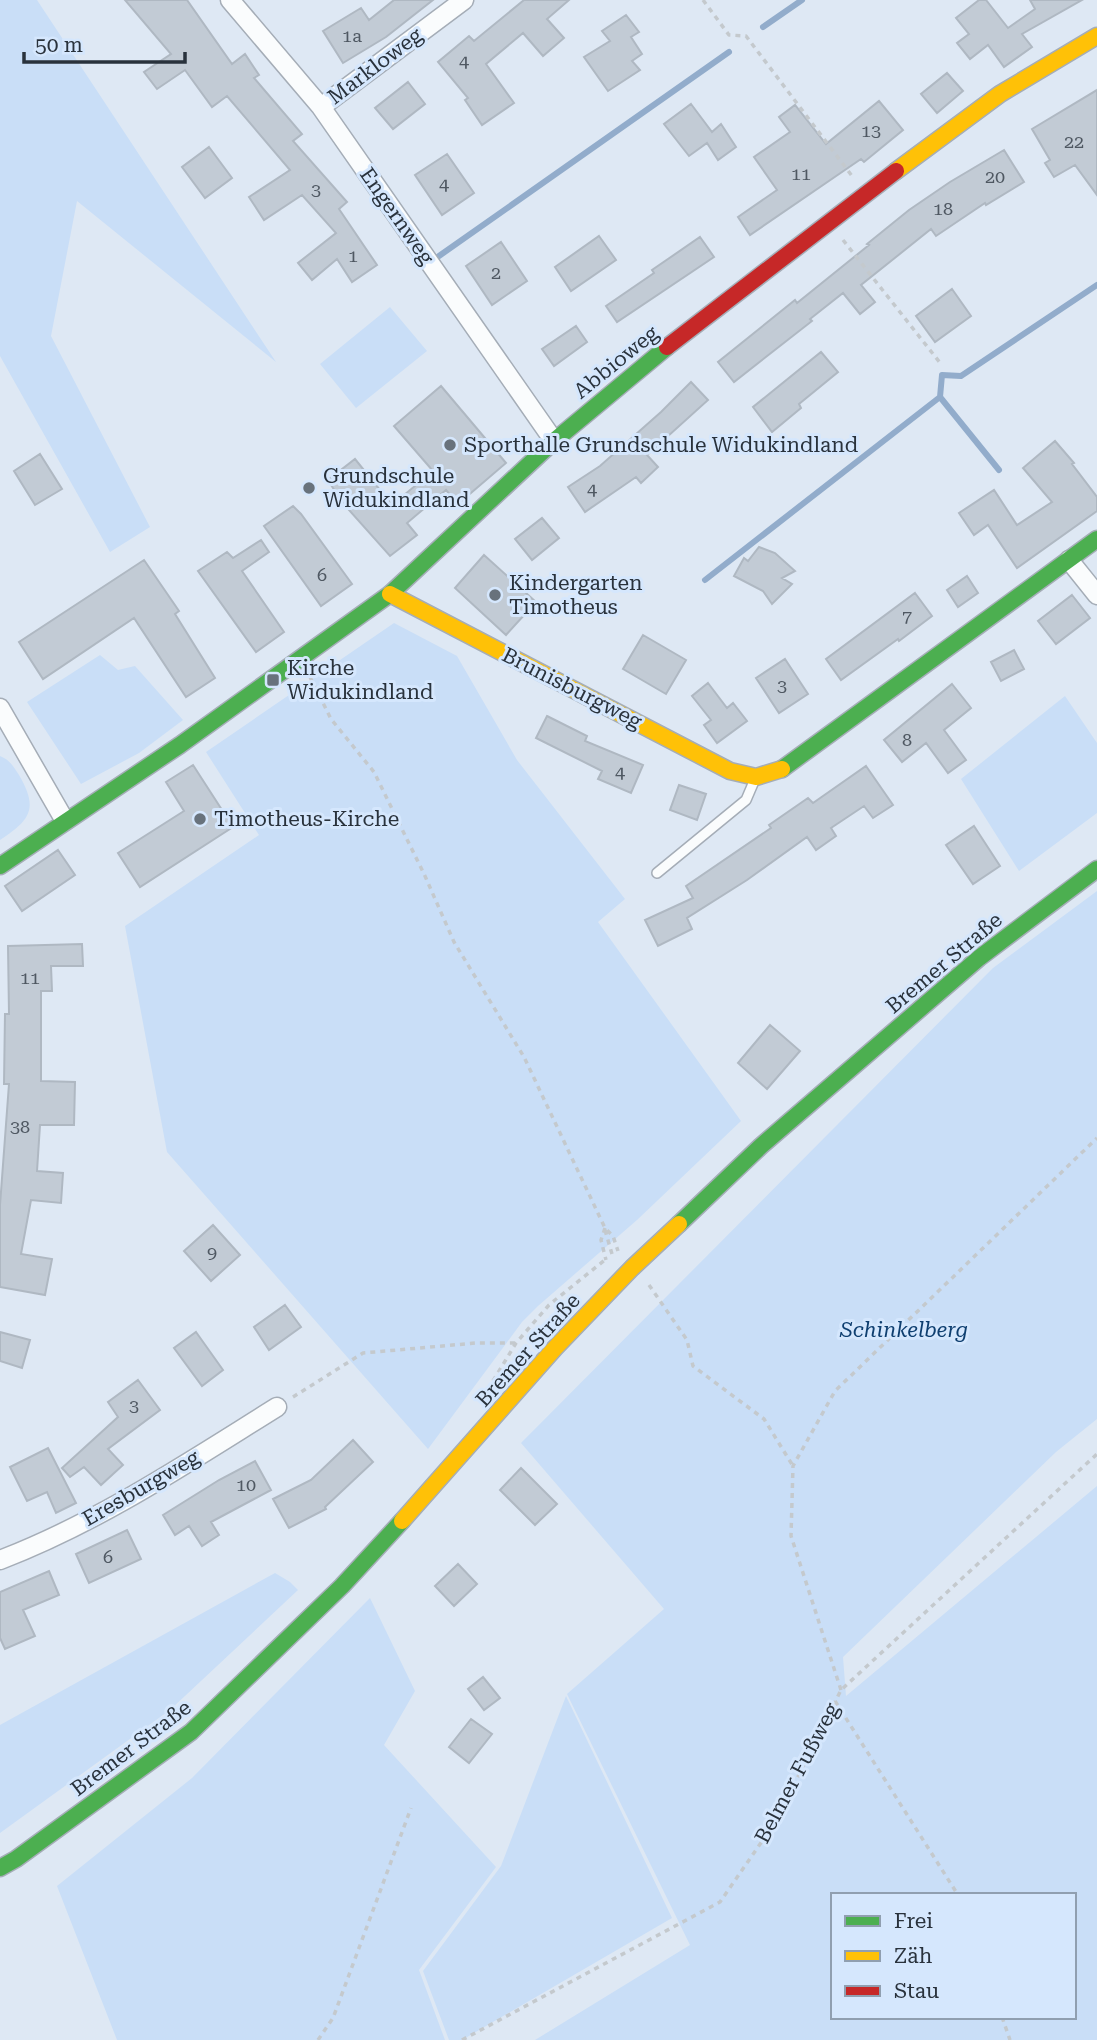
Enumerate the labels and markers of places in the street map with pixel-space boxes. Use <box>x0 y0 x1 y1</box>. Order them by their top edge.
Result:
place label: Sporthalle Grundschule Widukindland <box>464 433 859 457</box>
marker: Sporthalle Grundschule Widukindland <box>442 437 458 453</box>
place label: Grundschule Widukindland <box>323 464 470 512</box>
marker: Grundschule Widukindland <box>301 480 317 496</box>
place label: Kindergarten Timotheus <box>509 571 643 619</box>
marker: Kindergarten Timotheus <box>487 587 503 603</box>
place label: Kirche Widukindland <box>287 656 434 704</box>
marker: Kirche Widukindland <box>265 672 281 688</box>
place label: Timotheus-Kirche <box>214 807 399 831</box>
marker: Timotheus-Kirche <box>192 811 208 827</box>

